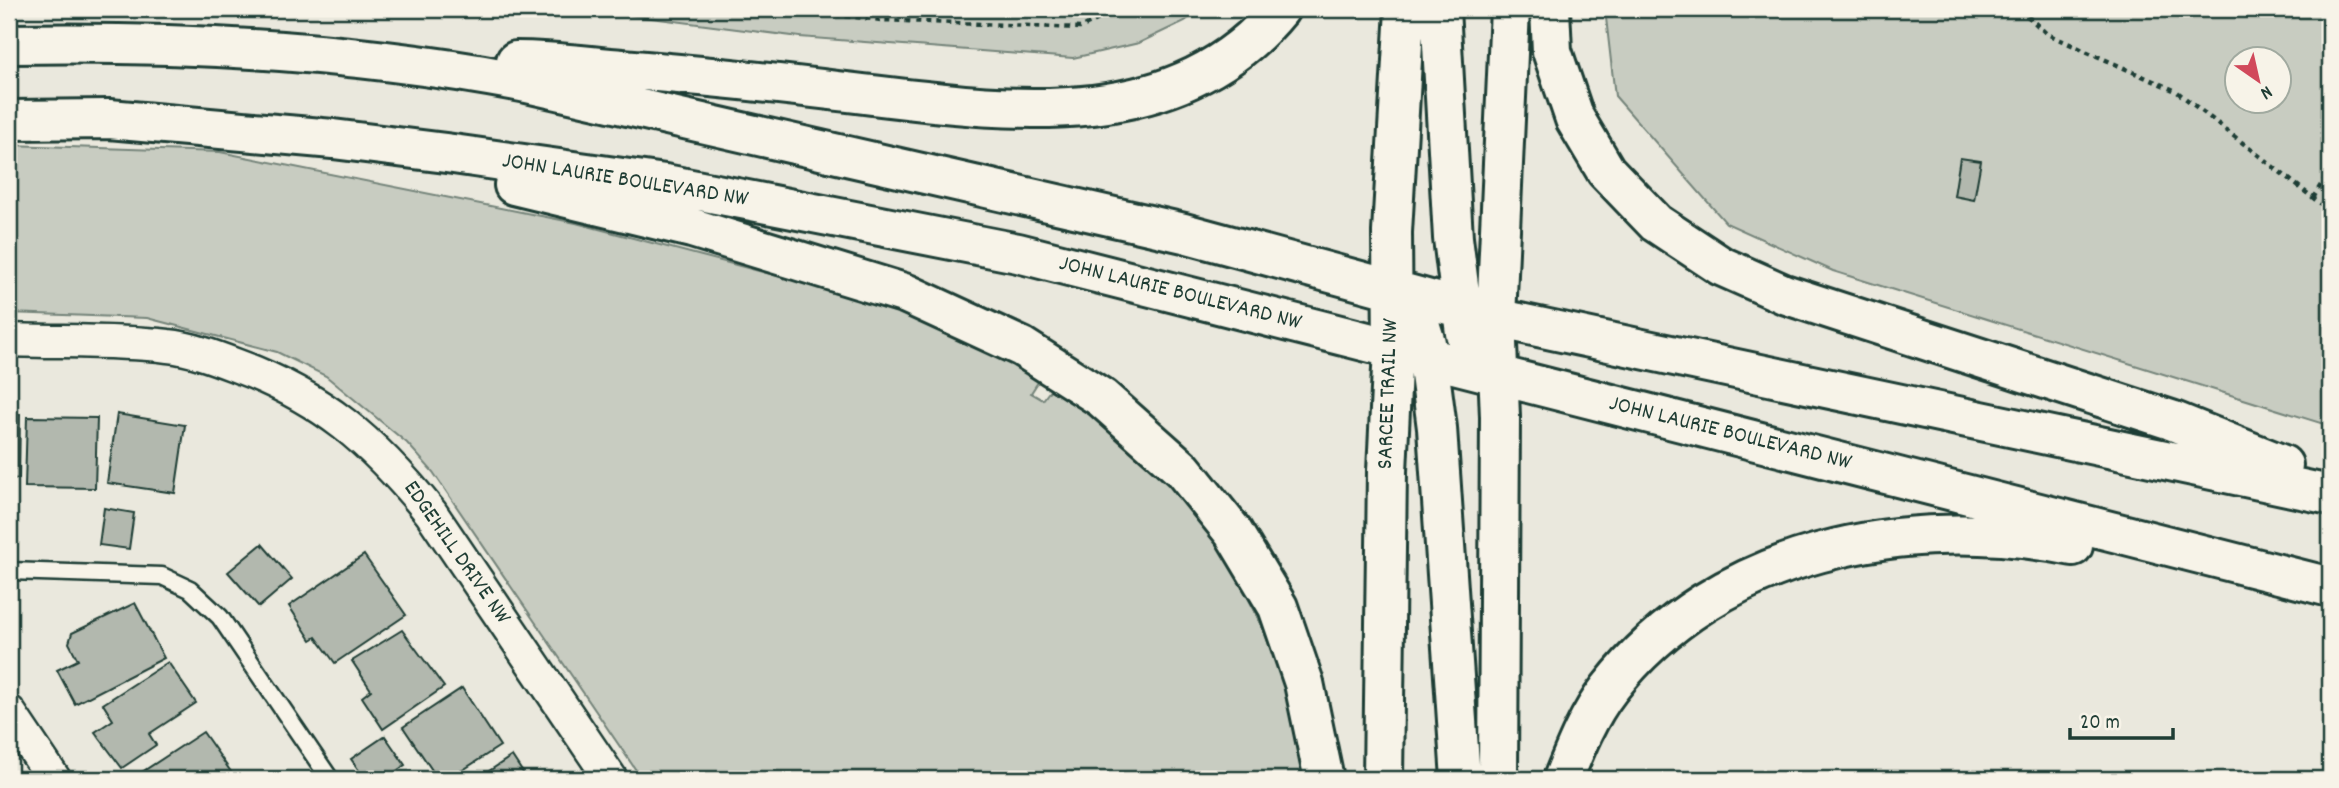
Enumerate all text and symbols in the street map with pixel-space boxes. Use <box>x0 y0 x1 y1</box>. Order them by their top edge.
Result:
north arrow <box>2224 46 2294 116</box>
text: N <box>2254 77 2277 105</box>
street label: JOHN LAURIE BOULEVARD NW <box>500 145 751 217</box>
street label: JOHN LAURIE BOULEVARD NW <box>1055 248 1305 340</box>
street label: SARCEE TRAIL NW <box>1370 317 1408 470</box>
street label: JOHN LAURIE BOULEVARD NW <box>1605 388 1855 480</box>
street label: EDGEHILL DRIVE NW <box>394 474 518 632</box>
scale bar <box>2070 697 2173 741</box>
text: 20 m <box>2080 709 2120 739</box>

